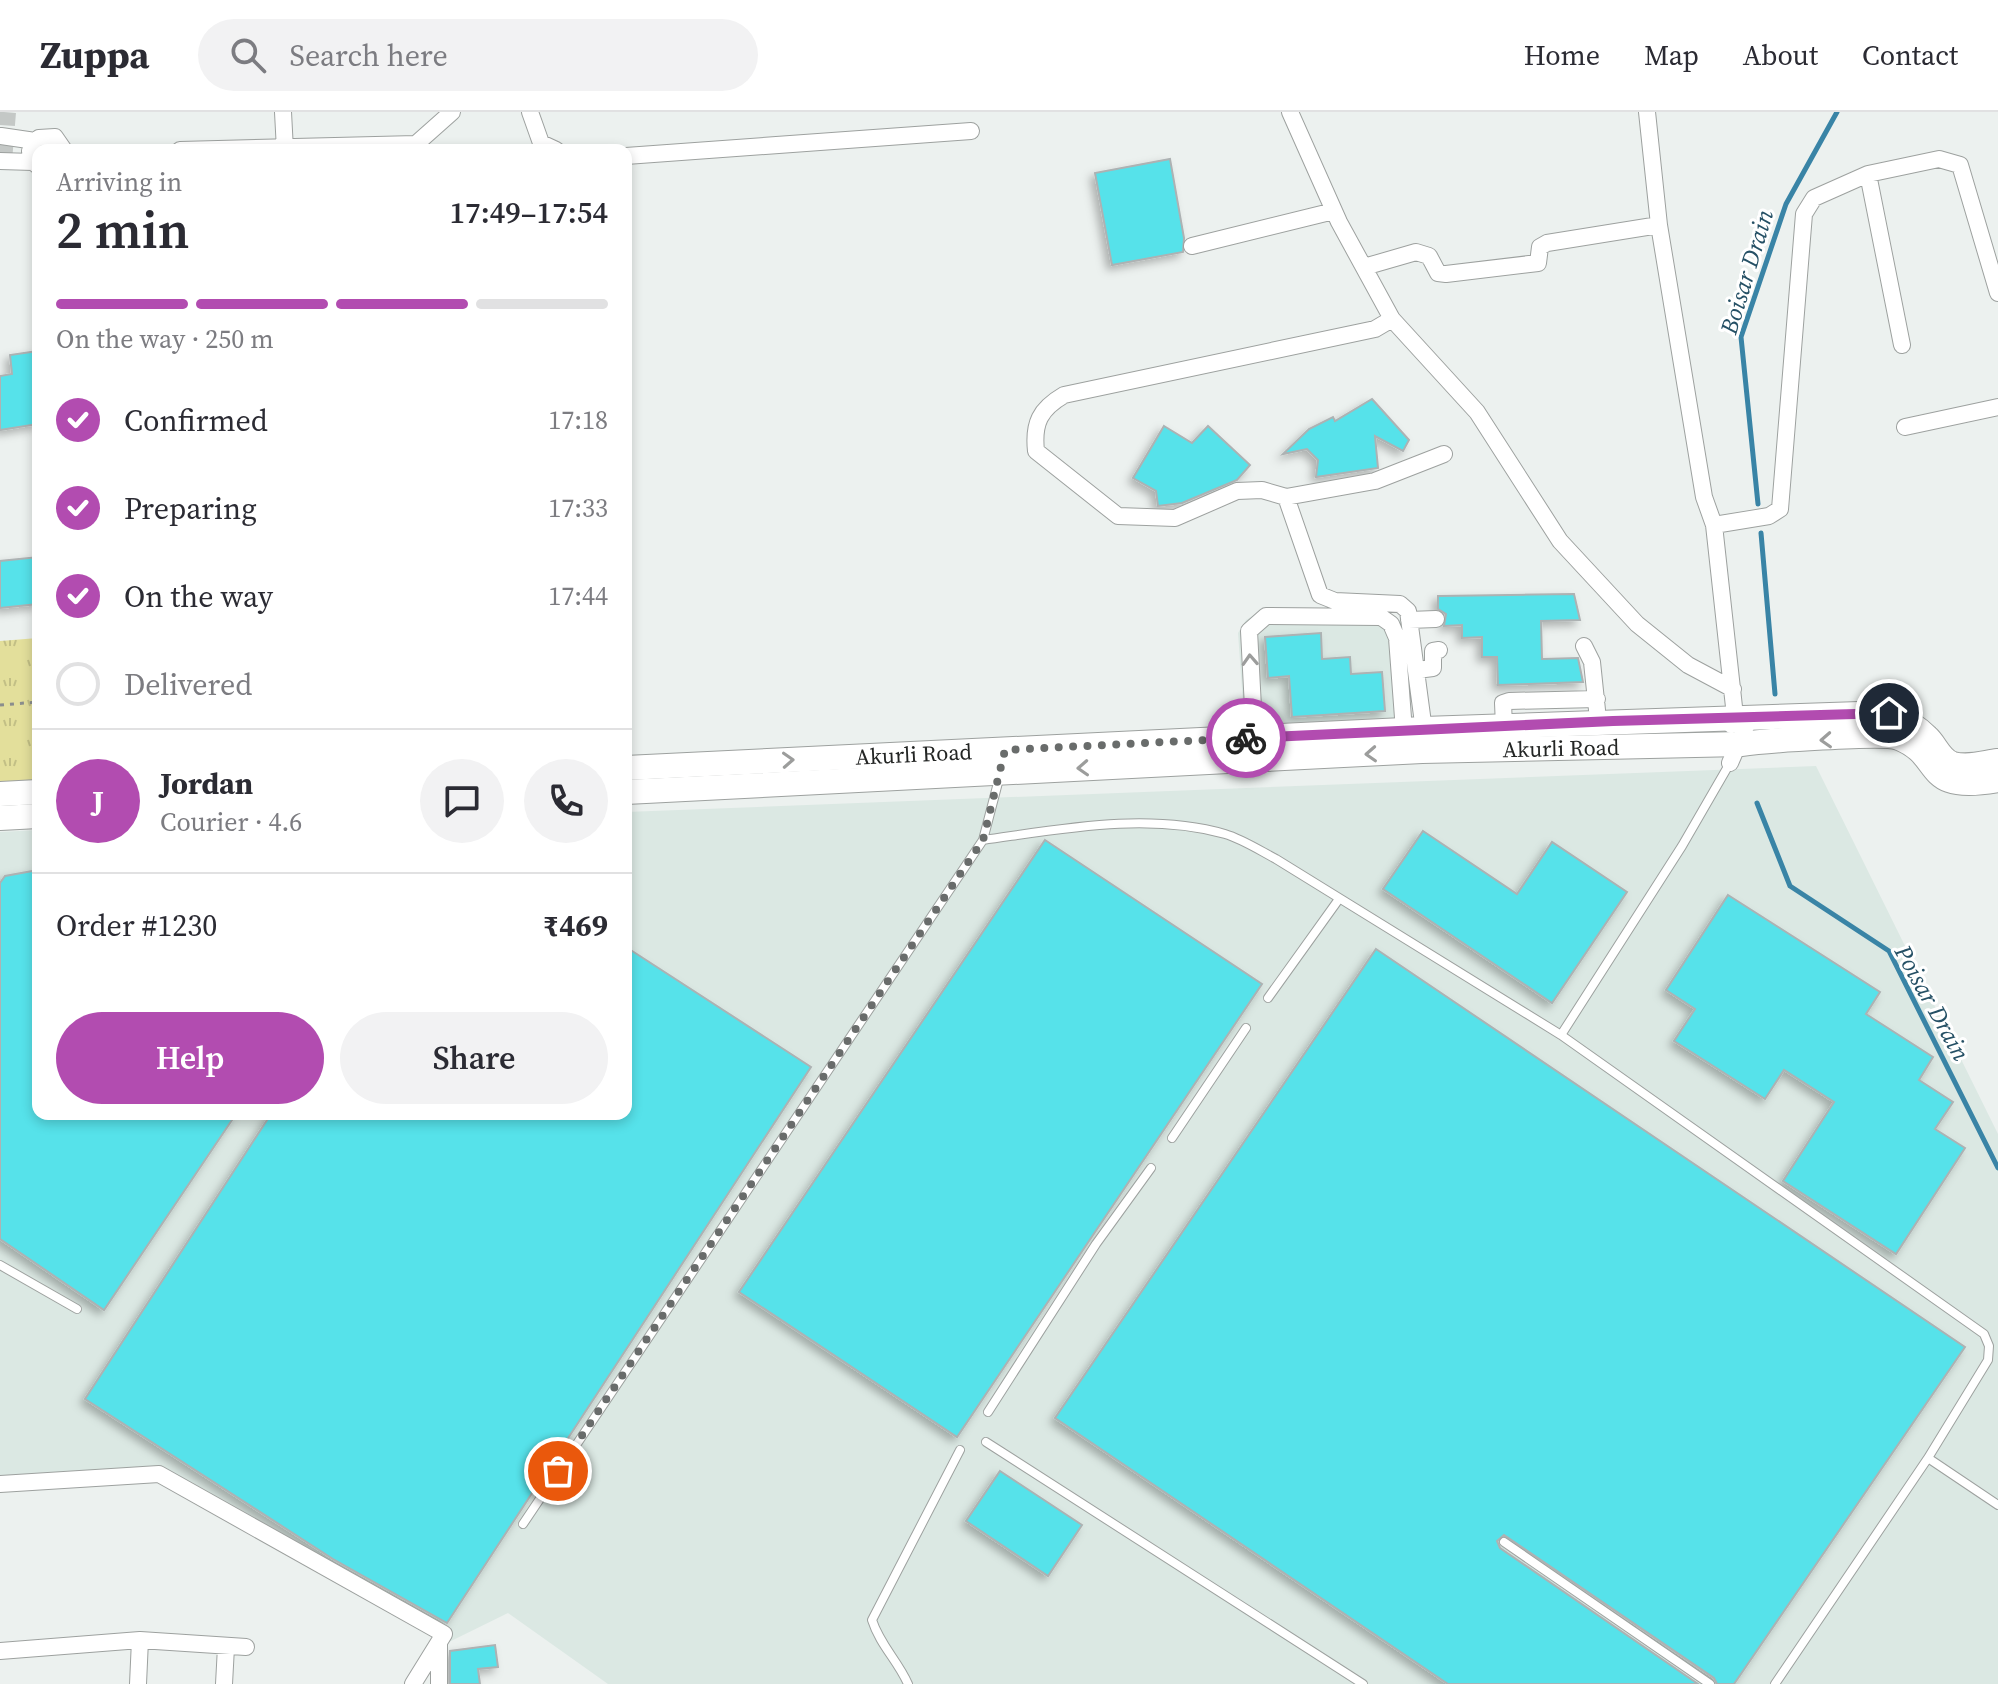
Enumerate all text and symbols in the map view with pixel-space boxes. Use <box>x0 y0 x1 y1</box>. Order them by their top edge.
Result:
search box <box>198 19 758 91</box>
text: Zuppa <box>40 29 150 81</box>
icon: search <box>226 33 270 77</box>
text: Search here <box>290 35 448 76</box>
text: Home <box>1524 36 1600 74</box>
text: Map <box>1644 36 1699 74</box>
text: About <box>1743 36 1818 74</box>
text: Contact <box>1862 36 1958 74</box>
text: Arriving in <box>56 164 182 200</box>
text: 17:49–17:54 <box>449 192 608 233</box>
text: 2 min <box>56 194 189 265</box>
water label: Boisar Drain <box>1712 205 1781 339</box>
text: On the way · 250 m <box>56 321 274 357</box>
icon: check <box>56 398 100 442</box>
text: Confirmed <box>124 400 268 441</box>
text: 17:18 <box>548 402 608 438</box>
icon: check <box>56 486 100 530</box>
text: Preparing <box>124 488 257 529</box>
text: 17:33 <box>548 490 608 526</box>
icon: check <box>56 574 100 618</box>
text: On the way <box>124 576 273 617</box>
text: 17:44 <box>548 578 608 614</box>
one-way arrow <box>1242 653 1259 666</box>
text: Delivered <box>124 664 252 705</box>
pin <box>1855 679 1923 747</box>
icon: home <box>1867 691 1911 735</box>
courier <box>1206 698 1286 778</box>
icon: bike <box>1224 716 1268 760</box>
one-way arrow <box>1819 731 1832 748</box>
street label: Akurli Road <box>1502 732 1620 764</box>
street label: Akurli Road <box>855 736 973 772</box>
one-way arrow <box>1364 745 1377 762</box>
one-way arrow <box>782 752 795 769</box>
button: chat <box>420 759 504 843</box>
button: phone <box>524 759 608 843</box>
one-way arrow <box>1076 759 1089 776</box>
text: Jordan <box>160 763 253 804</box>
text: J <box>92 781 104 822</box>
text: Courier · 4.6 <box>160 804 302 840</box>
text: Order #1230 <box>56 905 217 946</box>
text: ₹469 <box>543 905 608 946</box>
water label: Poisar Drain <box>1887 938 1978 1067</box>
button: Help <box>56 1012 324 1104</box>
button: Share <box>340 1012 608 1104</box>
pin <box>524 1437 592 1505</box>
icon: bag <box>536 1449 580 1493</box>

